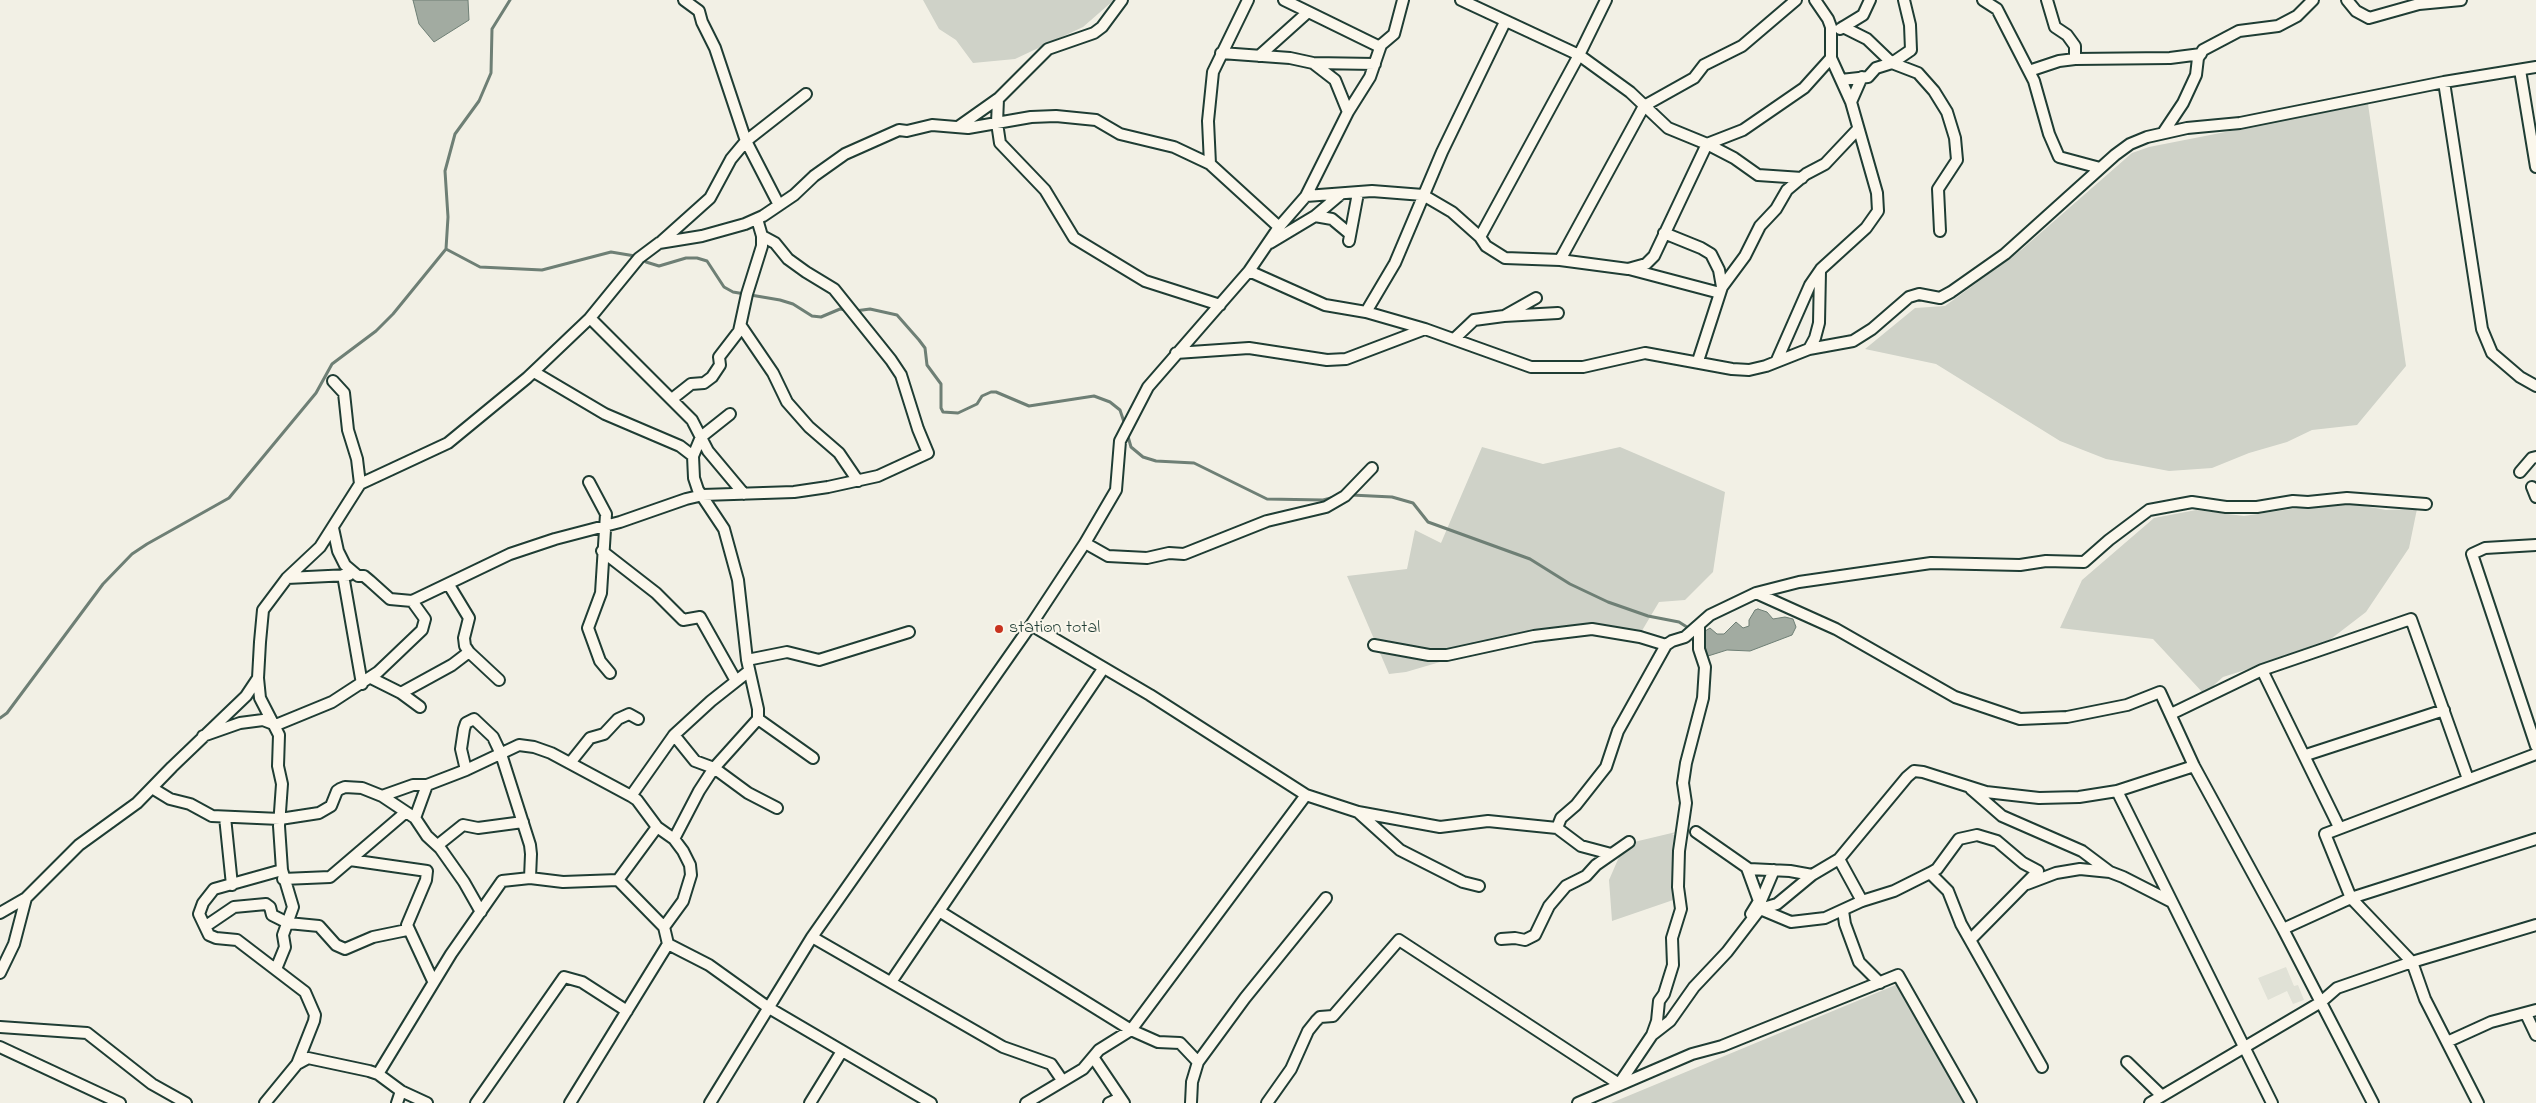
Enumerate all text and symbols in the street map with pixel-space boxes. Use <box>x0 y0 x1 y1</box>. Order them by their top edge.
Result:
place label: station total <box>1009 618 1100 640</box>
marker: station total <box>993 623 1005 635</box>

